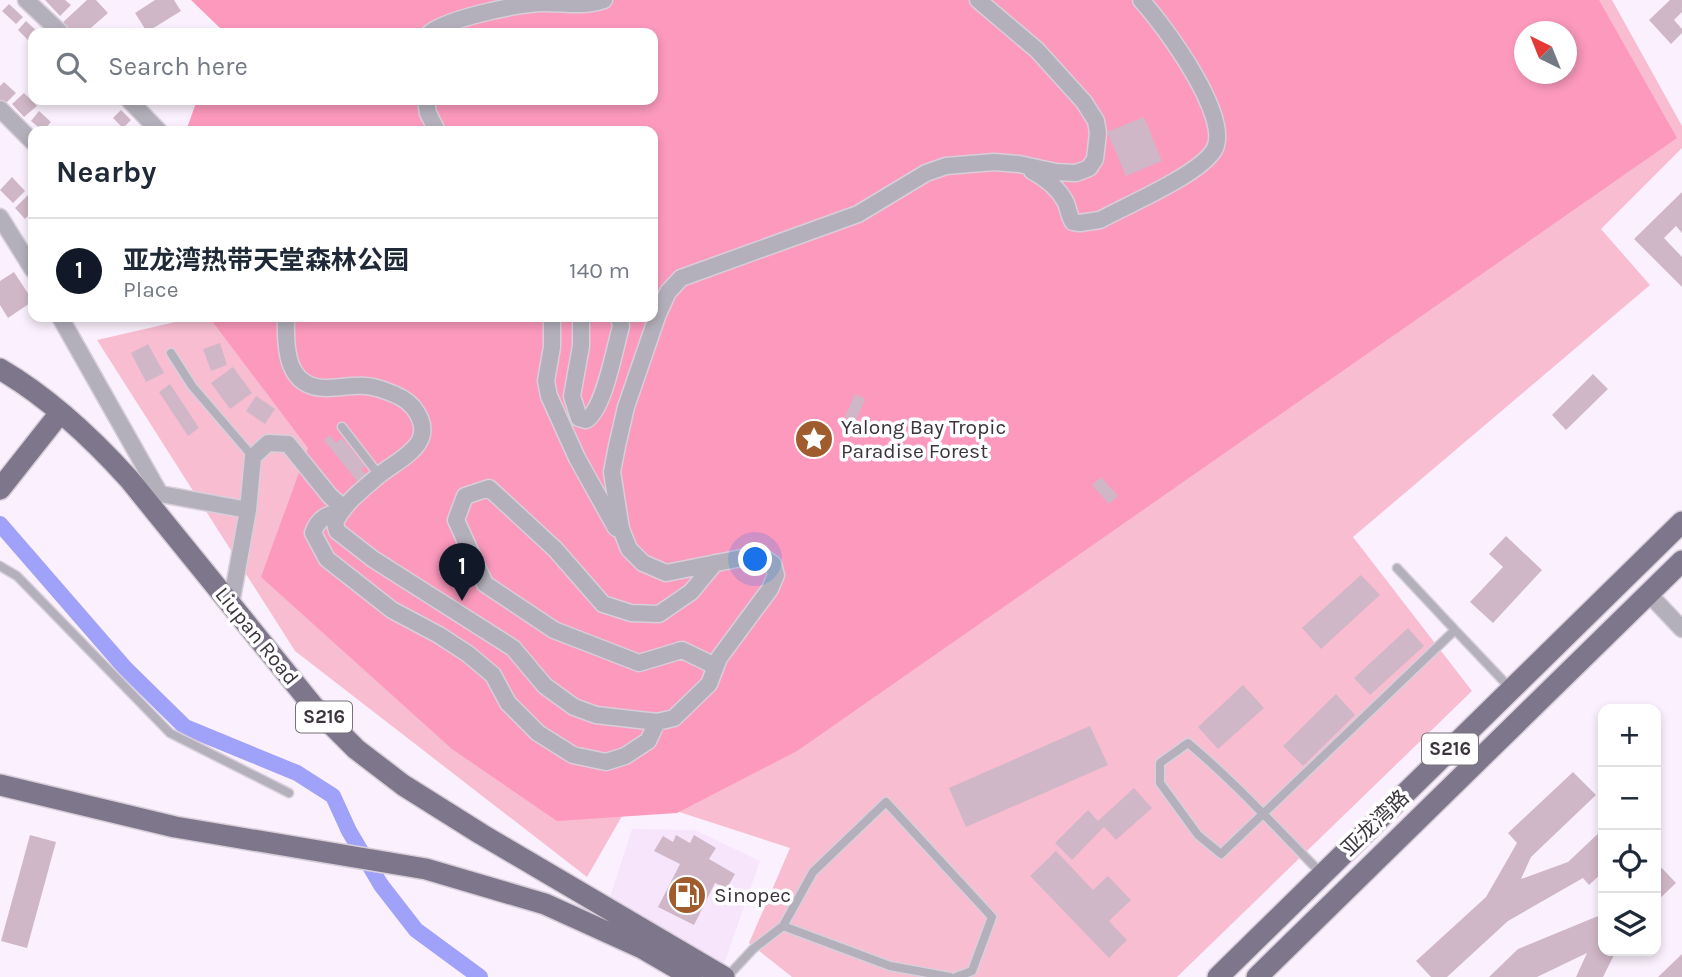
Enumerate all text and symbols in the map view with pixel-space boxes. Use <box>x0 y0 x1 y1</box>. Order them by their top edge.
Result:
north arrow <box>1514 21 1577 84</box>
search box <box>28 28 658 105</box>
icon: search <box>52 48 90 86</box>
text: Search here <box>108 51 248 82</box>
text: Nearby <box>56 154 156 190</box>
text: 亚龙湾热带天堂森林公园 <box>123 245 409 276</box>
text: 1 <box>75 257 83 284</box>
text: 140 m <box>569 257 630 284</box>
text: Place <box>123 276 179 303</box>
place label: Yalong Bay Tropic Paradise Forest <box>841 415 1006 463</box>
place icon: Yalong Bay Tropic Paradise Forest <box>793 418 835 460</box>
your location <box>738 542 772 576</box>
pin: 1 <box>439 543 485 601</box>
street label: Liupan Road <box>210 582 304 690</box>
road number: S216 <box>296 702 352 732</box>
map controls <box>1598 704 1661 956</box>
button: + <box>1598 704 1661 767</box>
road number: S216 <box>1422 734 1478 764</box>
button: − <box>1598 767 1661 830</box>
street label: 亚龙湾路 <box>1336 785 1414 861</box>
button: locate <box>1598 830 1661 893</box>
fuel station icon: Sinopec <box>666 874 708 916</box>
place label: Sinopec <box>714 883 791 907</box>
button: layers <box>1598 893 1661 956</box>

